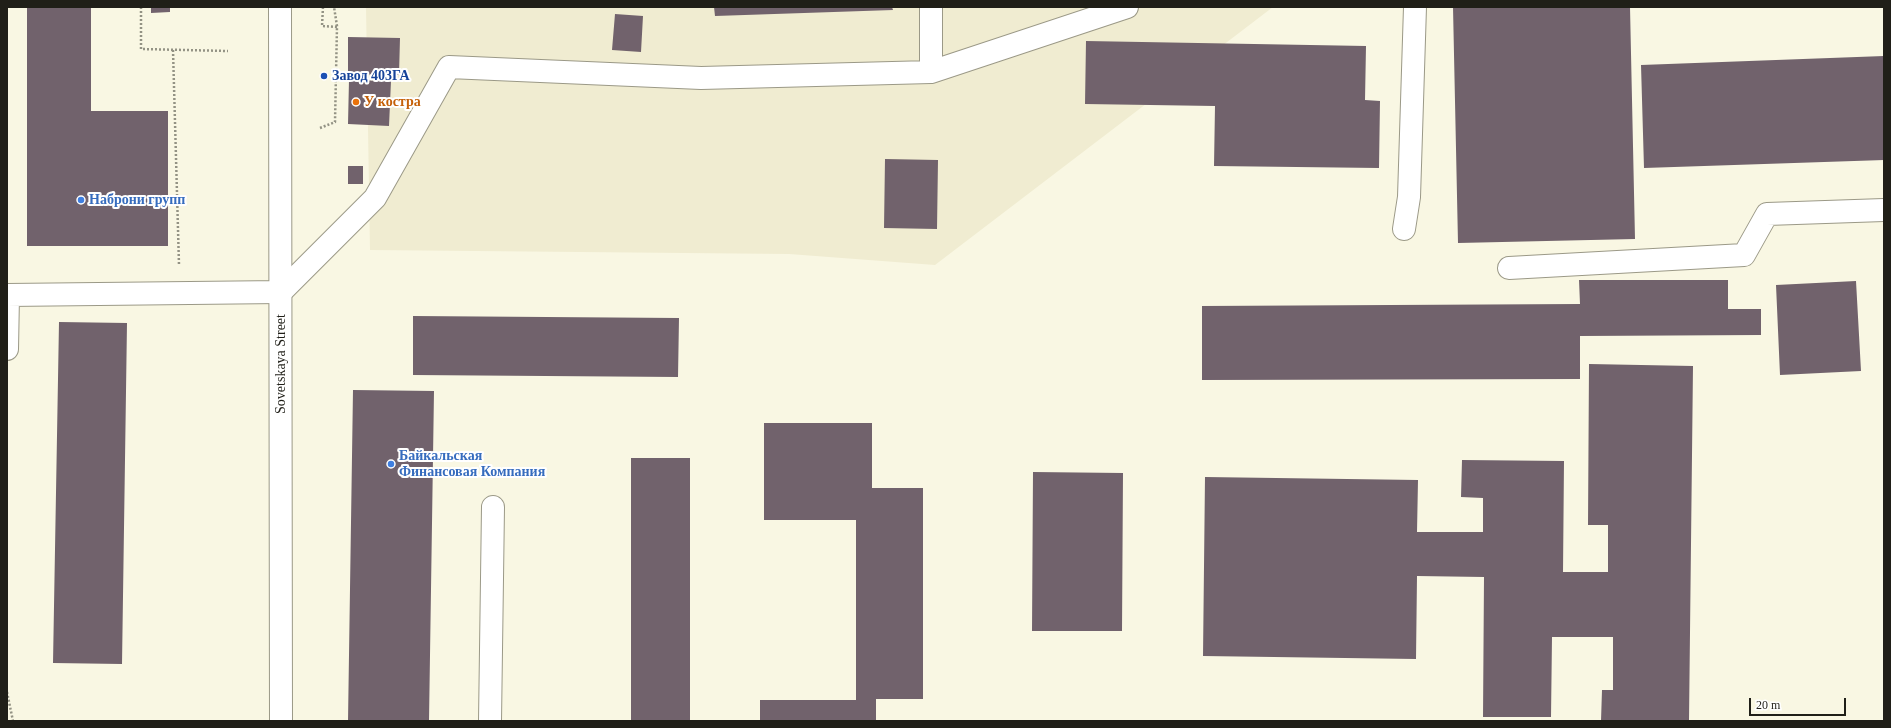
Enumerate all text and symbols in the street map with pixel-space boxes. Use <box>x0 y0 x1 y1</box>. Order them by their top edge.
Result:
place label: Завод 403ГА <box>332 68 410 84</box>
marker: Завод 403ГА <box>319 71 329 81</box>
place label: У костра <box>364 94 421 110</box>
marker: У костра <box>351 97 361 107</box>
place label: Наброни групп <box>89 192 185 208</box>
marker: Наброни групп <box>76 195 86 205</box>
street label: Sovetskaya Street <box>273 314 289 414</box>
place label: Байкальская Финансовая Компания <box>399 448 545 480</box>
marker: Байкальская Финансовая Компания <box>386 459 396 469</box>
scale bar <box>1751 690 1848 716</box>
text: 20 m <box>1756 698 1780 712</box>

